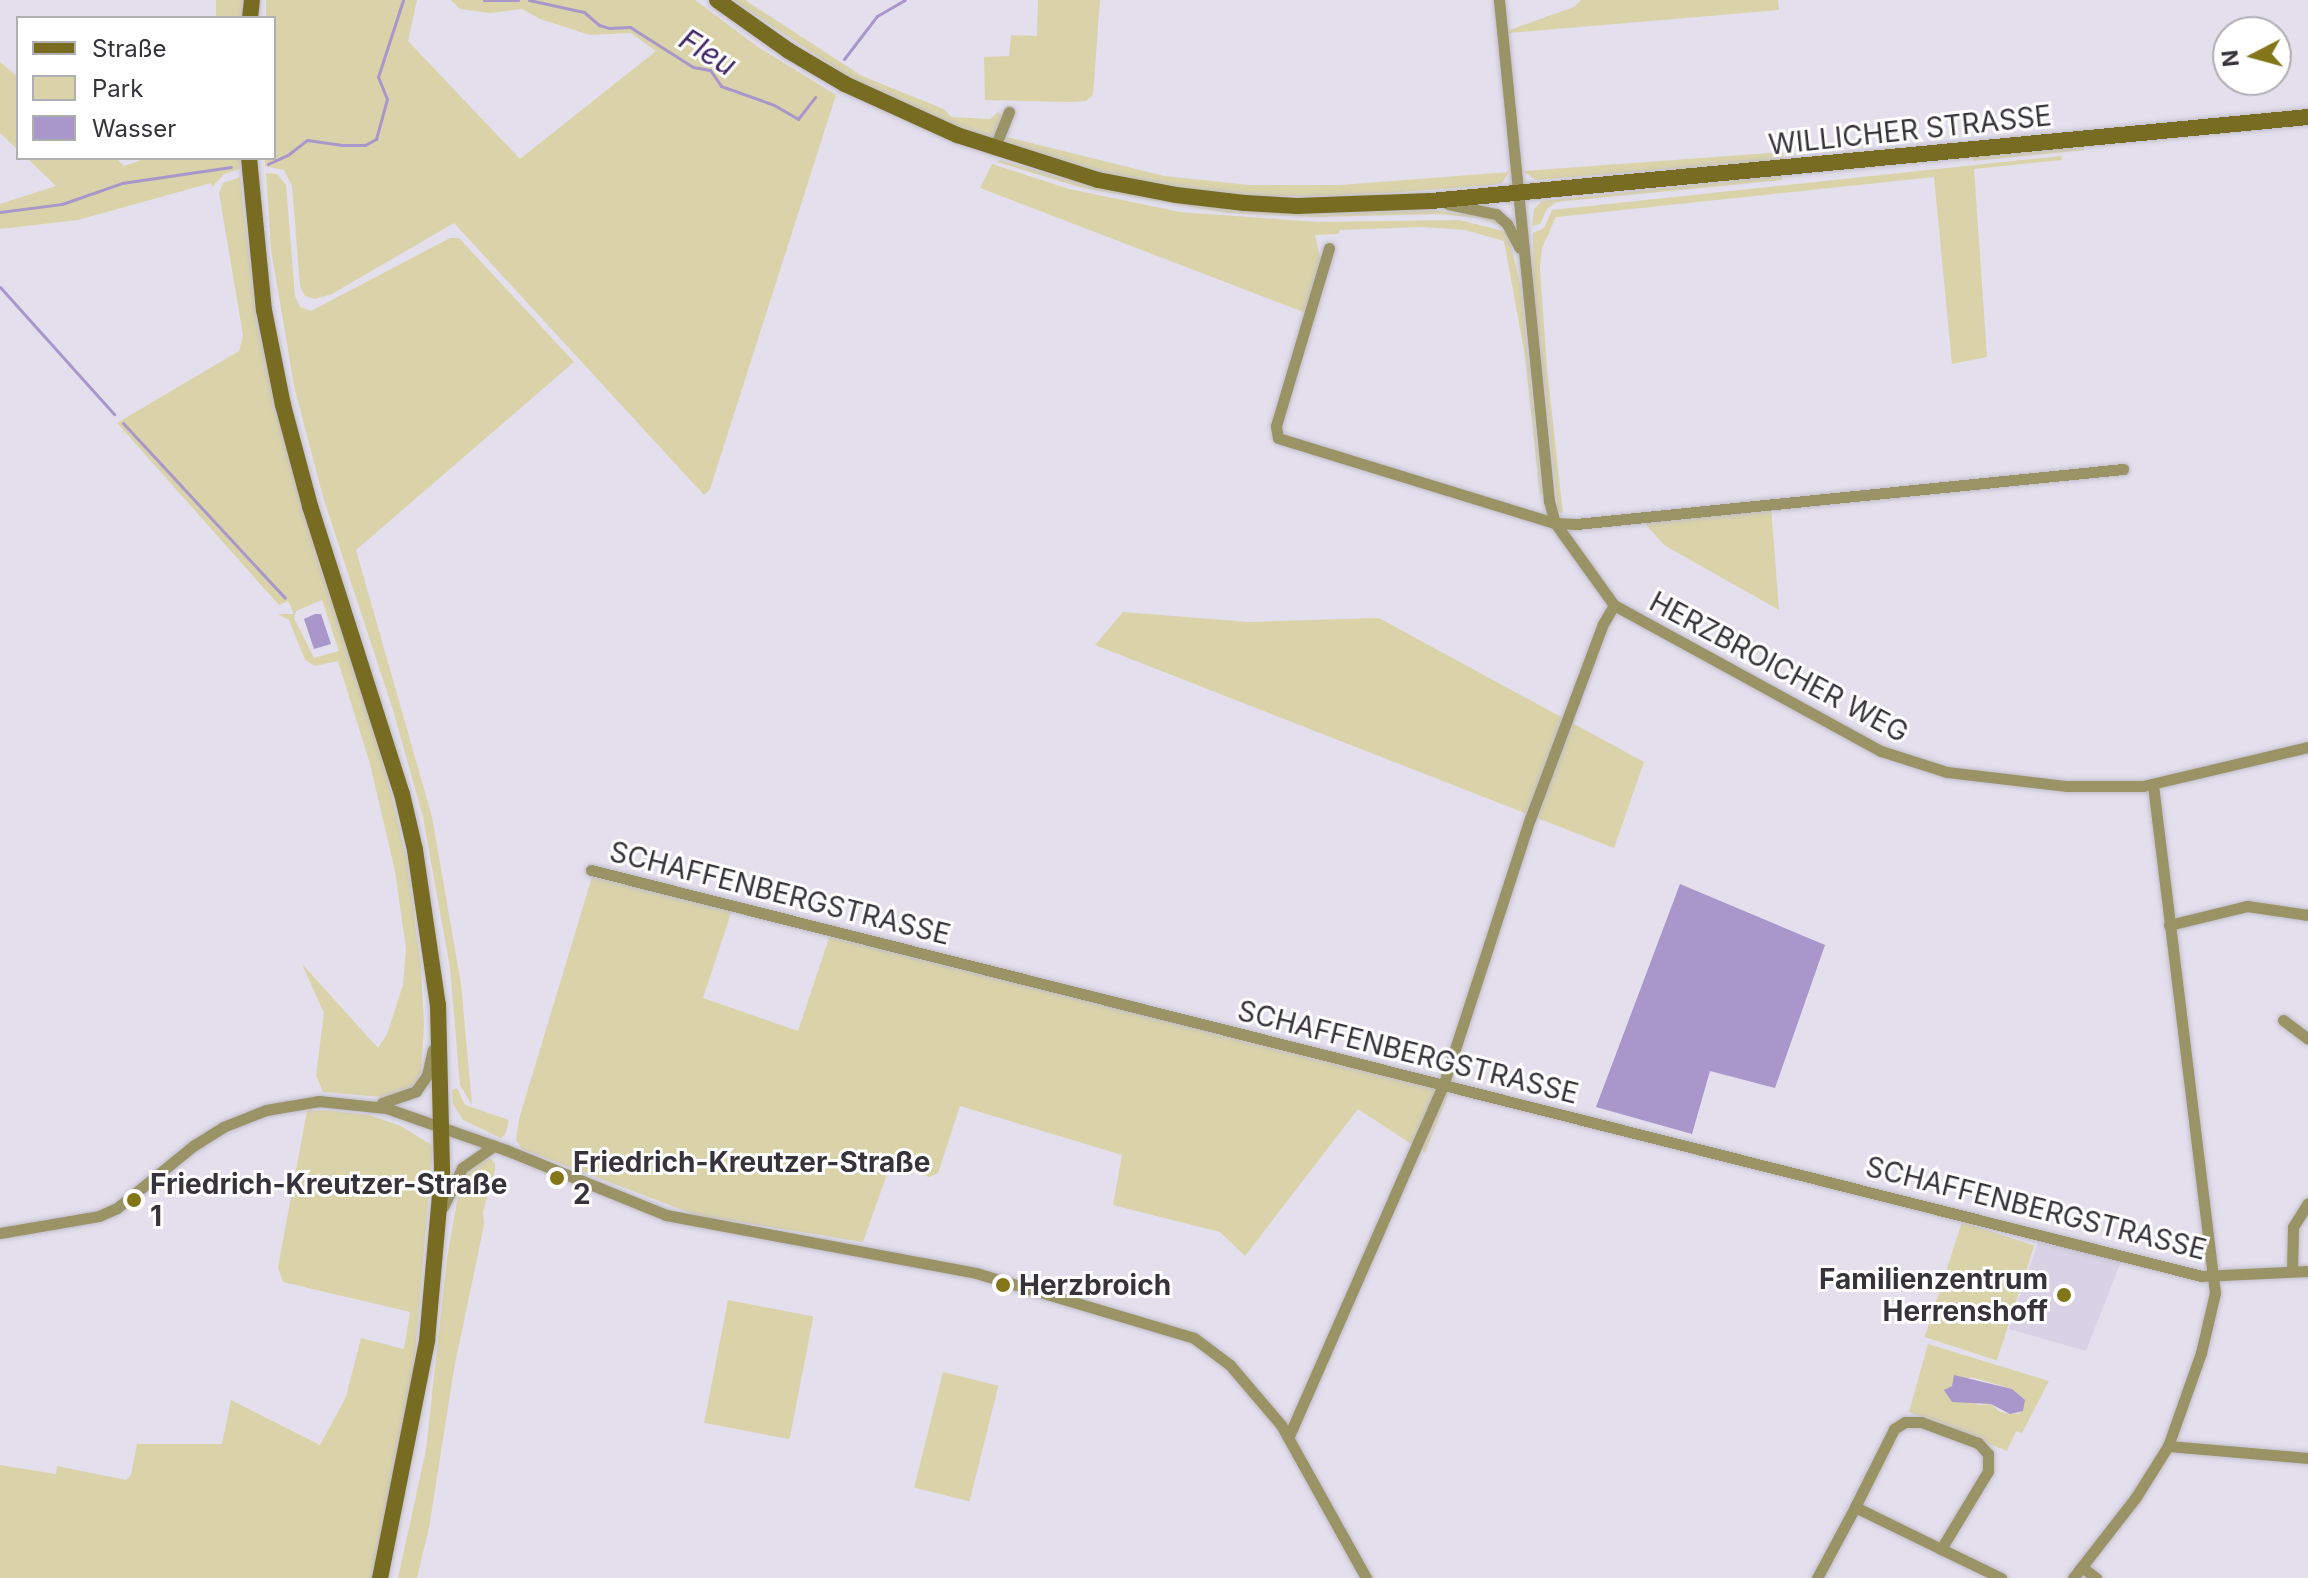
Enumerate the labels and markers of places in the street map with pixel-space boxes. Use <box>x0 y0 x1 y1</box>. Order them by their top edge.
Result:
place label: Friedrich-Kreutzer-Straße 2 <box>573 1145 930 1211</box>
place label: Friedrich-Kreutzer-Straße 1 <box>150 1167 507 1233</box>
marker: Friedrich-Kreutzer-Straße 2 <box>548 1169 566 1187</box>
marker: Friedrich-Kreutzer-Straße 1 <box>125 1191 143 1209</box>
place label: Familienzentrum Herrenshoff <box>1819 1262 2048 1328</box>
place label: Herzbroich <box>1019 1268 1171 1302</box>
marker: Herzbroich <box>994 1276 1012 1294</box>
marker: Familienzentrum Herrenshoff <box>2055 1286 2073 1304</box>

